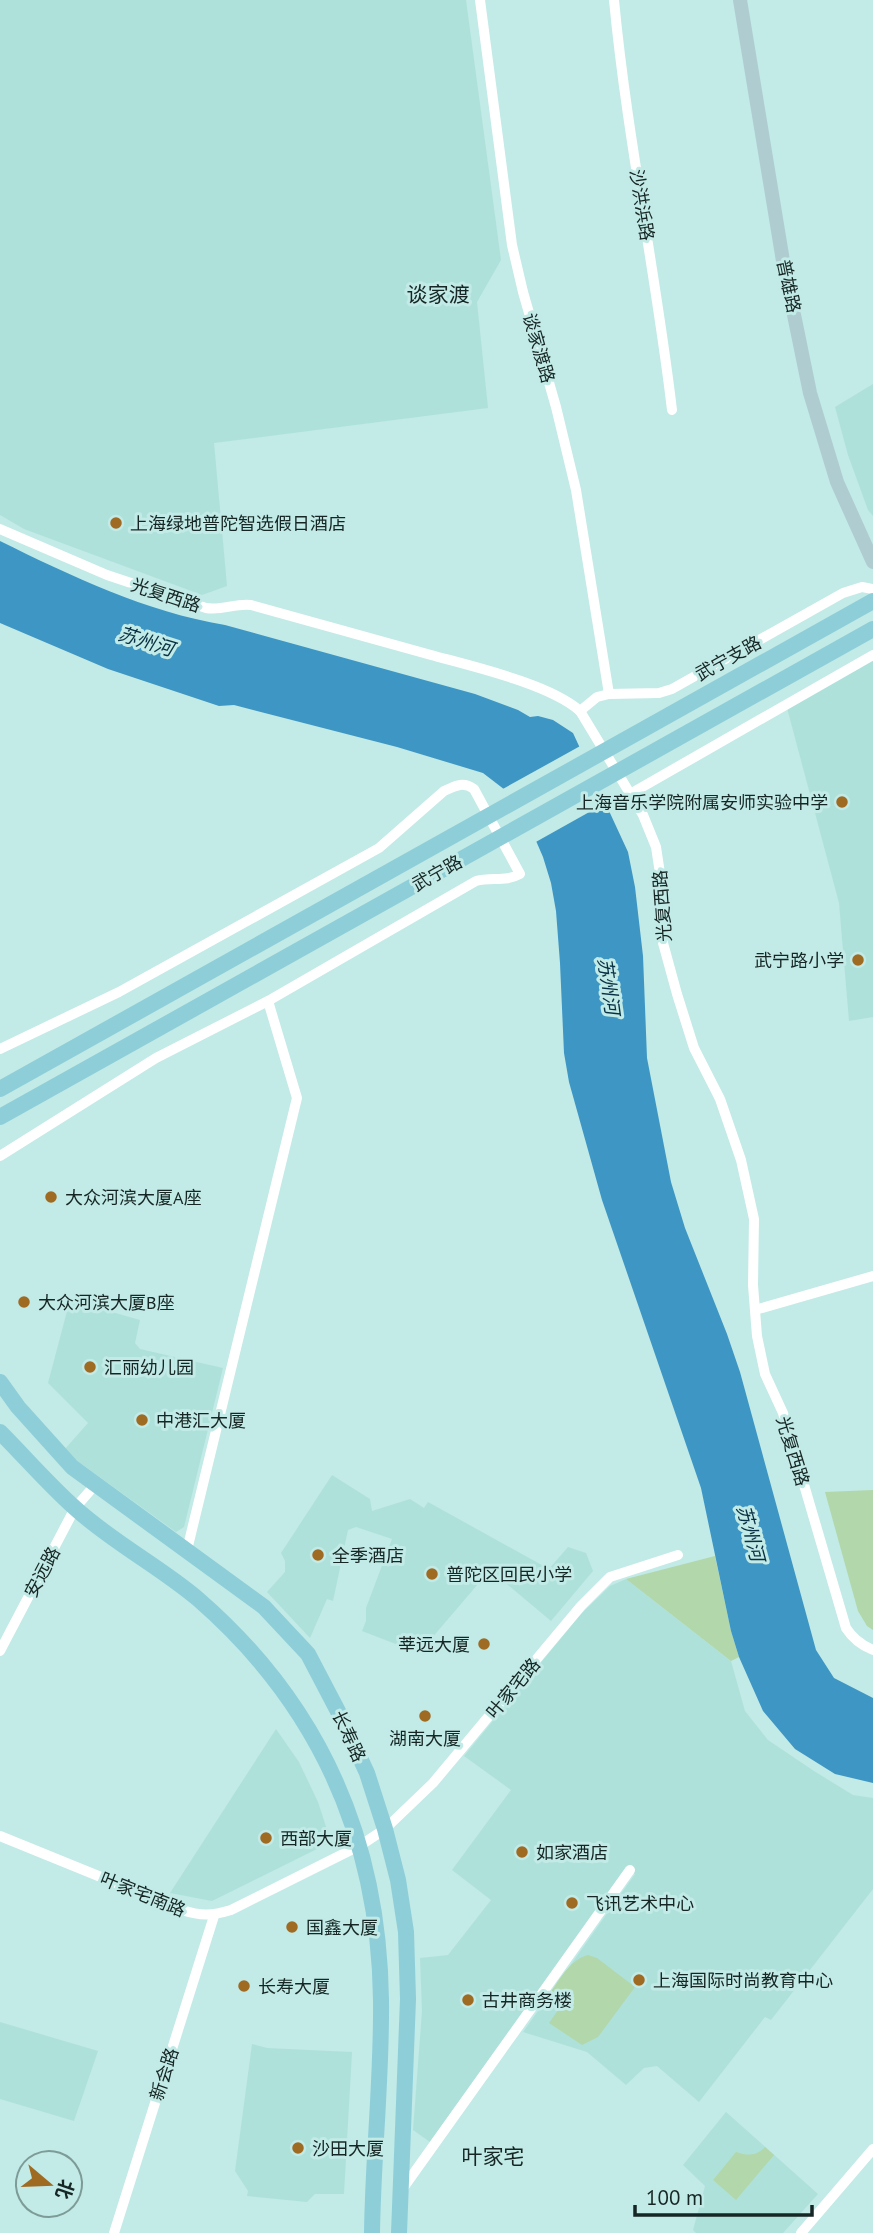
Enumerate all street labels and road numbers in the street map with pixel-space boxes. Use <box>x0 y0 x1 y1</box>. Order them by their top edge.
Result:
street label: 沙洪浜路 <box>625 168 659 242</box>
street label: 普雄路 <box>772 257 806 315</box>
street label: 谈家渡路 <box>518 310 560 386</box>
street label: 光复西路 <box>128 573 204 617</box>
street label: 武宁支路 <box>691 630 765 686</box>
street label: 武宁路 <box>408 850 466 896</box>
street label: 光复西路 <box>648 869 676 943</box>
street label: 光复西路 <box>771 1413 815 1489</box>
street label: 安远路 <box>19 1543 65 1601</box>
street label: 叶家宅路 <box>481 1653 545 1723</box>
street label: 长寿路 <box>327 1707 371 1765</box>
street label: 叶家宅南路 <box>97 1866 189 1922</box>
street label: 新会路 <box>145 2045 183 2103</box>

